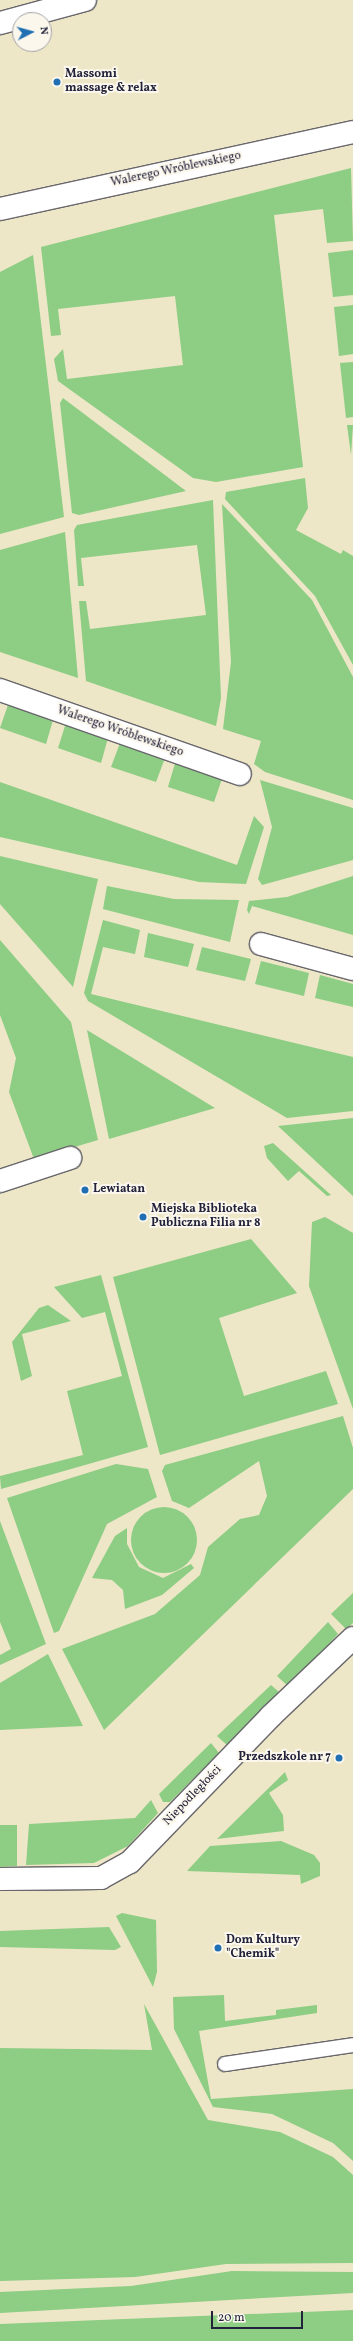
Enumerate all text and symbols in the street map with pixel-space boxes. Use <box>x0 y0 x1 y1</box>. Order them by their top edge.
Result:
north arrow <box>12 12 52 52</box>
text: N <box>36 26 51 36</box>
place label: Massomi massage & relax <box>65 68 157 96</box>
marker: Massomi massage & relax <box>52 77 62 87</box>
street label: Walerego Wróblewskiego <box>109 149 243 191</box>
street label: Walerego Wróblewskiego <box>55 704 185 760</box>
place label: Lewiatan <box>93 1183 145 1197</box>
marker: Lewiatan <box>80 1185 90 1195</box>
place label: Miejska Biblioteka Publiczna Filia nr 8 <box>151 1203 261 1231</box>
marker: Miejska Biblioteka Publiczna Filia nr 8 <box>138 1212 148 1222</box>
place label: Przedszkole nr 7 <box>238 1751 331 1765</box>
marker: Przedszkole nr 7 <box>334 1753 344 1763</box>
street label: Niepodległości <box>161 1763 225 1829</box>
place label: Dom Kultury "Chemik" <box>226 1934 300 1962</box>
marker: Dom Kultury "Chemik" <box>213 1943 223 1953</box>
scale bar <box>213 2303 305 2329</box>
text: 20 m <box>218 2310 245 2326</box>

